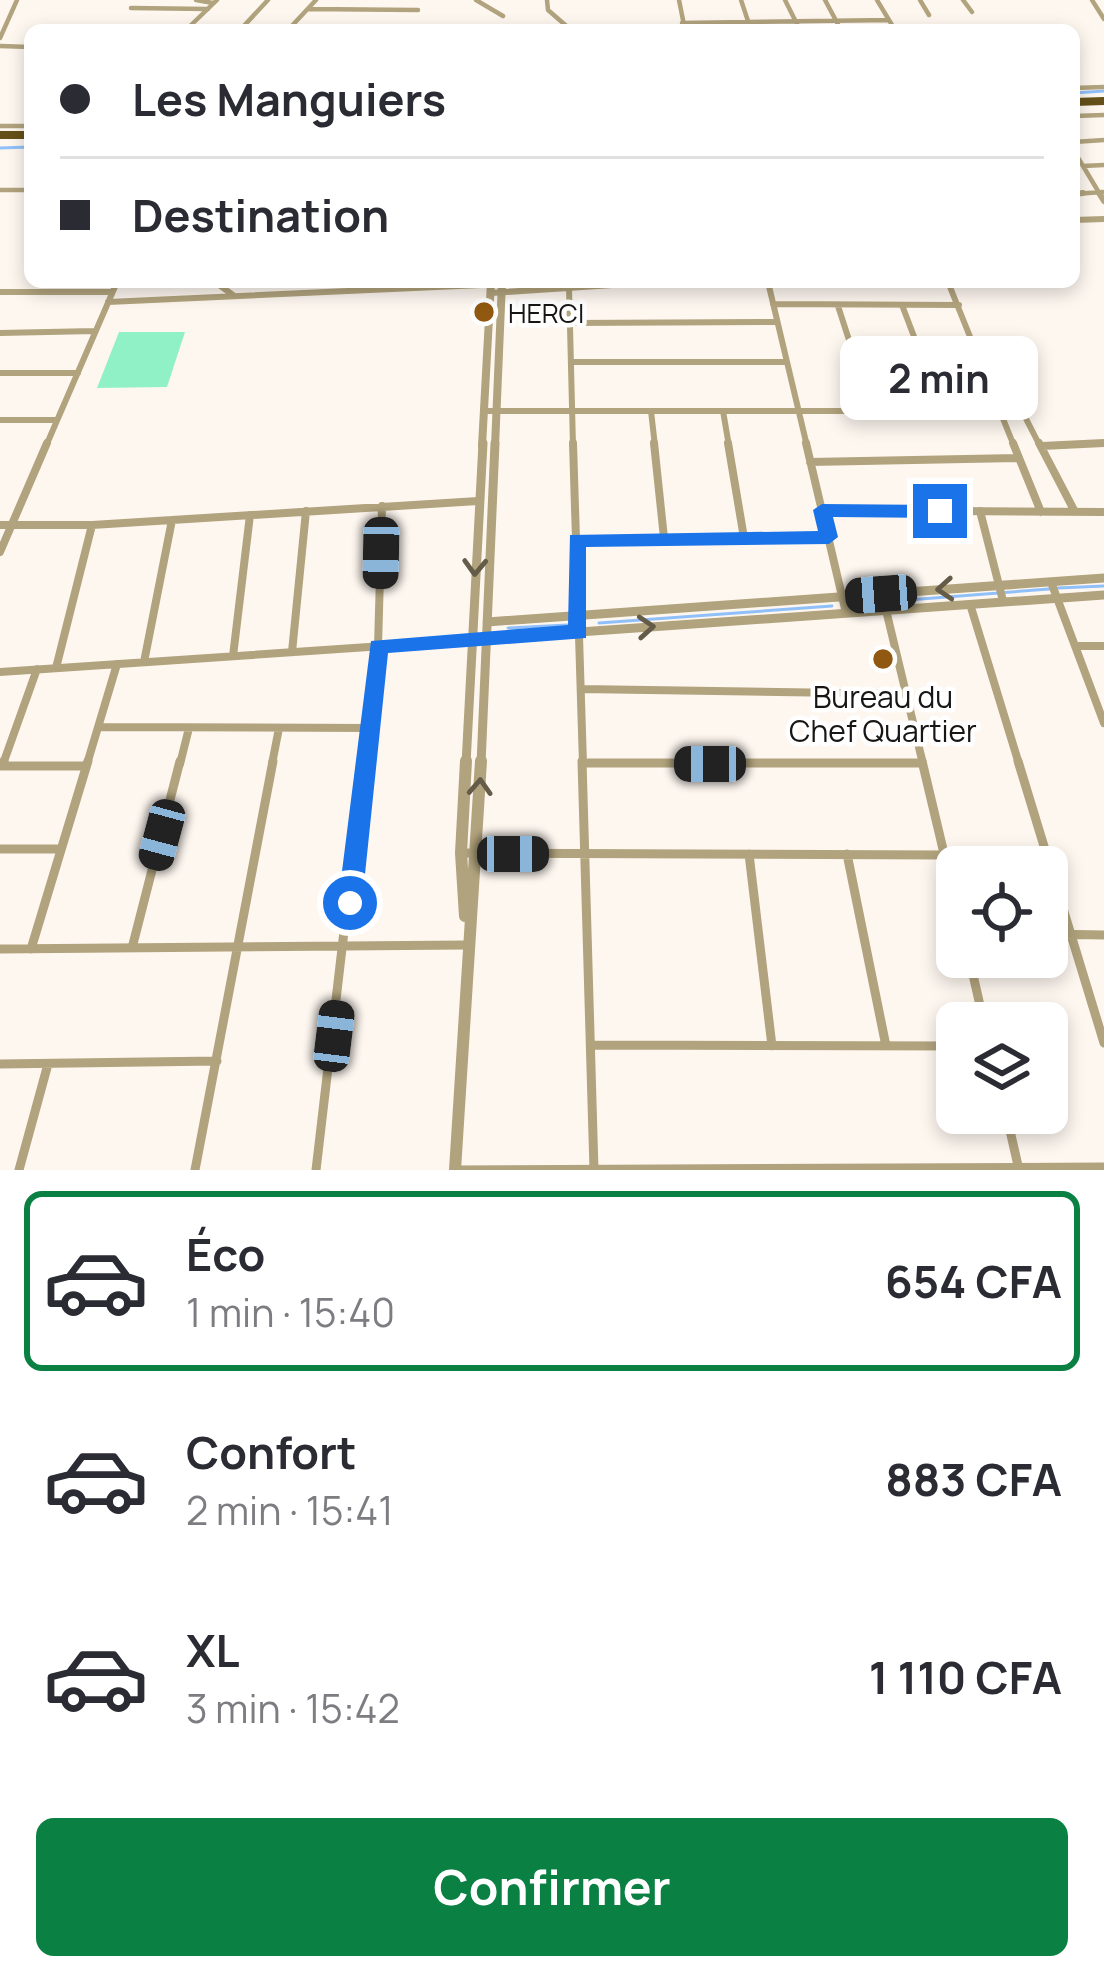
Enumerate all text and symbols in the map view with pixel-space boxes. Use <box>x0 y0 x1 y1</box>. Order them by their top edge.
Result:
text: Les Manguiers <box>132 68 446 130</box>
text: Destination <box>132 184 389 246</box>
place label: HERCI <box>508 294 584 331</box>
marker: HERCI <box>471 299 497 325</box>
callout: 2 min <box>841 337 1039 421</box>
text: 2 min <box>888 351 990 405</box>
route end <box>913 484 967 538</box>
car <box>362 517 400 589</box>
one-way arrow <box>462 558 488 577</box>
car <box>844 574 918 614</box>
one-way arrow <box>935 576 954 602</box>
one-way arrow <box>636 615 655 641</box>
marker: Bureau du Chef Quartier <box>870 646 896 672</box>
place label: Bureau du Chef Quartier <box>789 676 977 751</box>
car <box>674 746 746 782</box>
one-way arrow <box>467 777 493 796</box>
car <box>135 796 189 874</box>
car <box>477 836 549 872</box>
map controls <box>936 846 1068 1134</box>
button: locate <box>936 846 1068 978</box>
route start <box>323 876 377 930</box>
car <box>312 998 356 1074</box>
button: layers <box>936 1002 1068 1134</box>
text: Éco <box>186 1223 265 1285</box>
icon: car <box>42 1227 150 1335</box>
text: 654 CFA <box>885 1250 1062 1312</box>
text: 1 min · 15:40 <box>186 1285 395 1339</box>
text: Confort <box>186 1421 357 1483</box>
icon: car <box>42 1425 150 1533</box>
text: 883 CFA <box>885 1448 1062 1510</box>
text: 2 min · 15:41 <box>186 1483 393 1537</box>
text: XL <box>186 1619 240 1681</box>
icon: car <box>42 1623 150 1731</box>
text: 1 110 CFA <box>869 1646 1062 1708</box>
text: 3 min · 15:42 <box>186 1681 400 1735</box>
button: Confirmer <box>36 1818 1068 1956</box>

